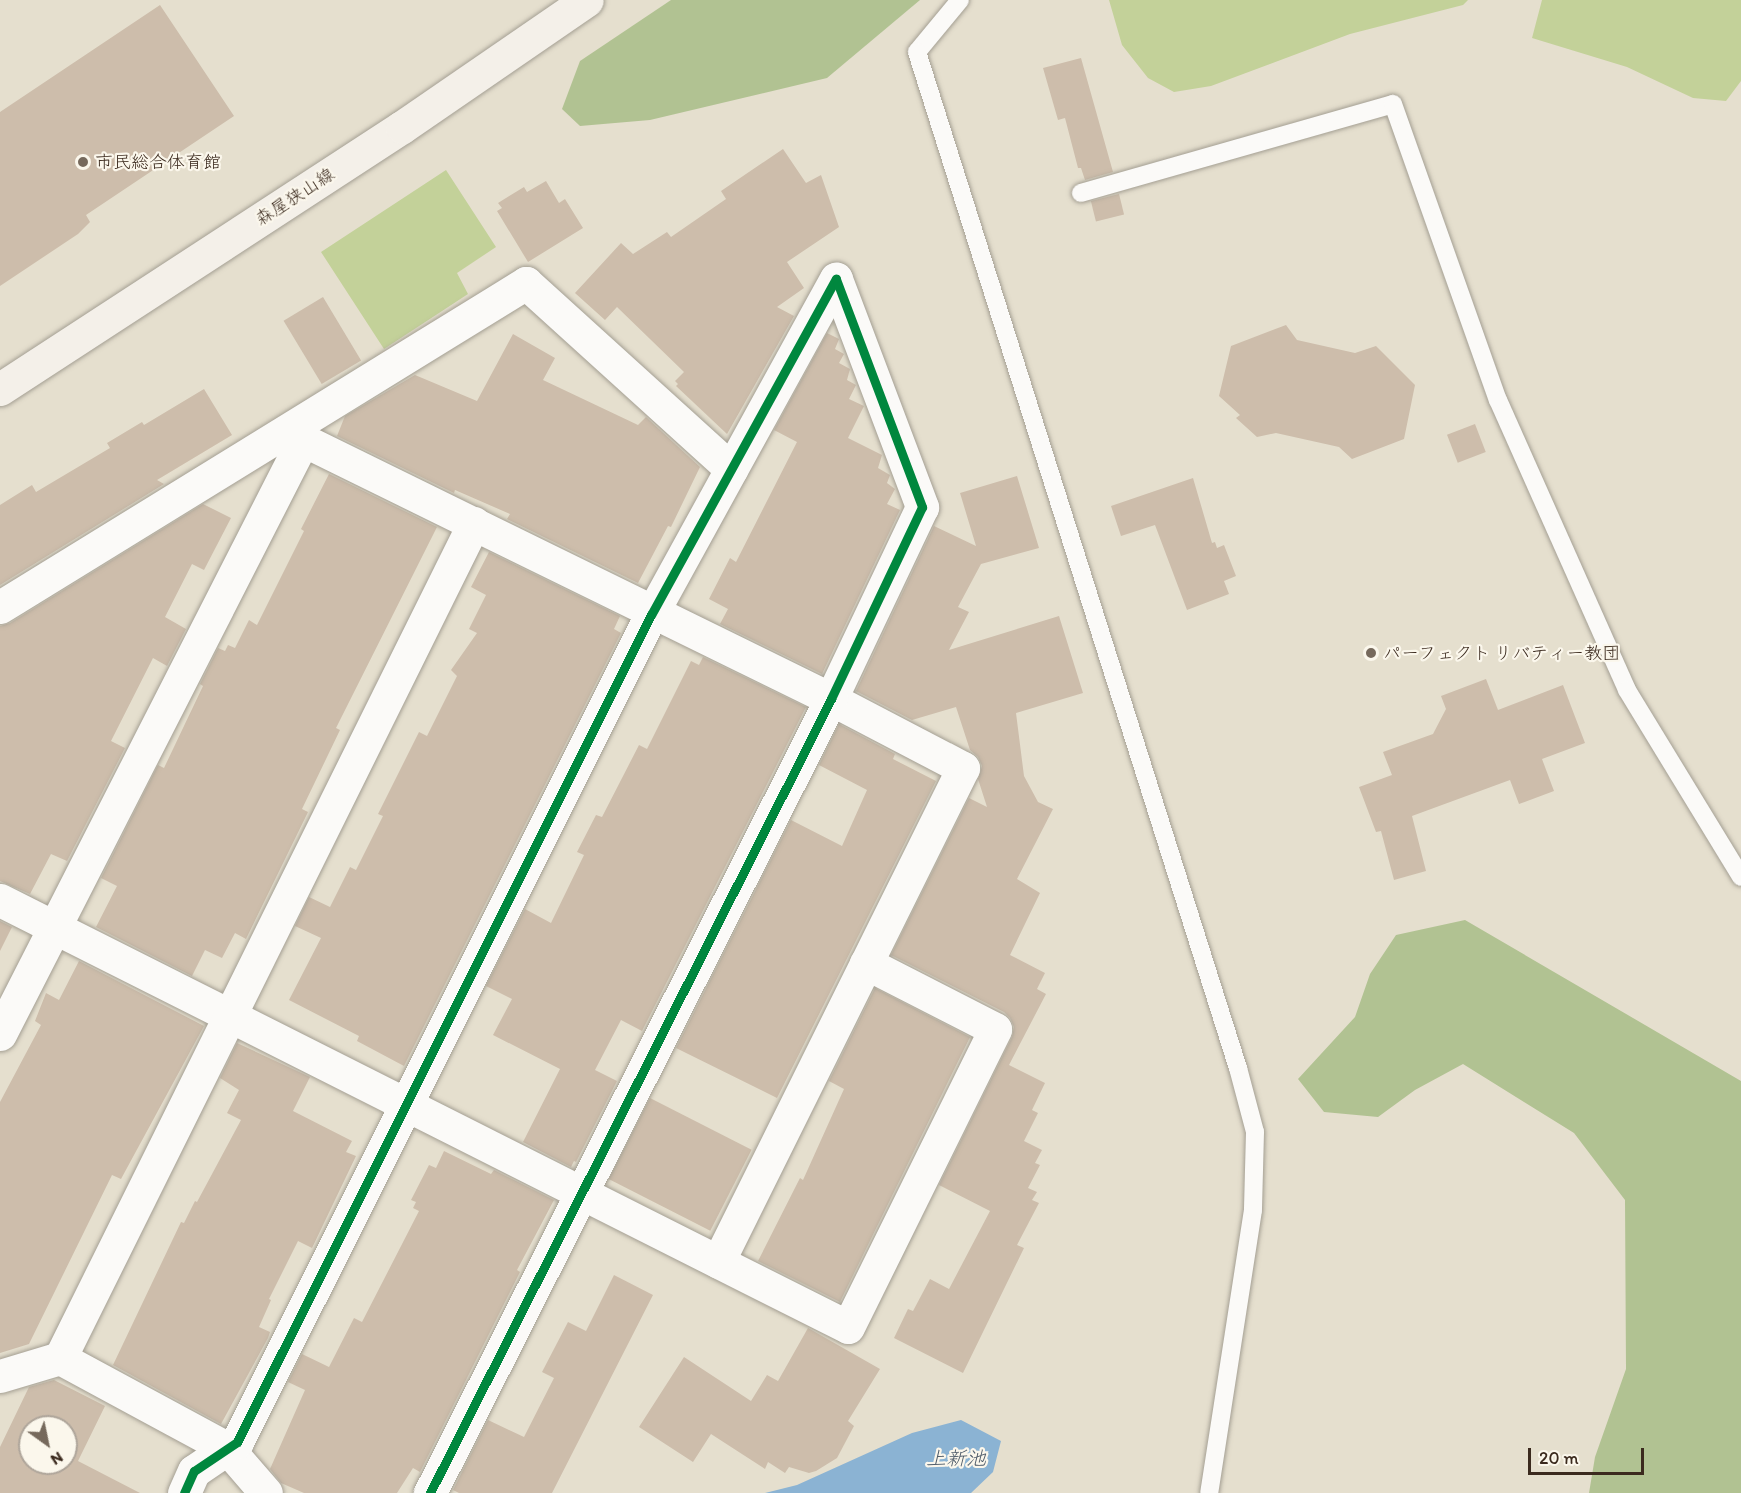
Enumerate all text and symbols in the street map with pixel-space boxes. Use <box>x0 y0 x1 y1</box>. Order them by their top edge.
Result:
place label: 市民総合体育館 <box>95 151 221 173</box>
marker: 市民総合体育館 <box>76 155 90 169</box>
street label: 森屋狭山線 <box>251 163 339 231</box>
place label: パーフェクト リバティー教団 <box>1383 642 1621 664</box>
marker: パーフェクト リバティー教団 <box>1364 646 1378 660</box>
north arrow <box>18 1415 78 1475</box>
scale bar <box>1531 1436 1646 1474</box>
water label: 上新池 <box>926 1446 986 1470</box>
text: 20 m <box>1539 1447 1579 1469</box>
text: N <box>47 1448 67 1470</box>

